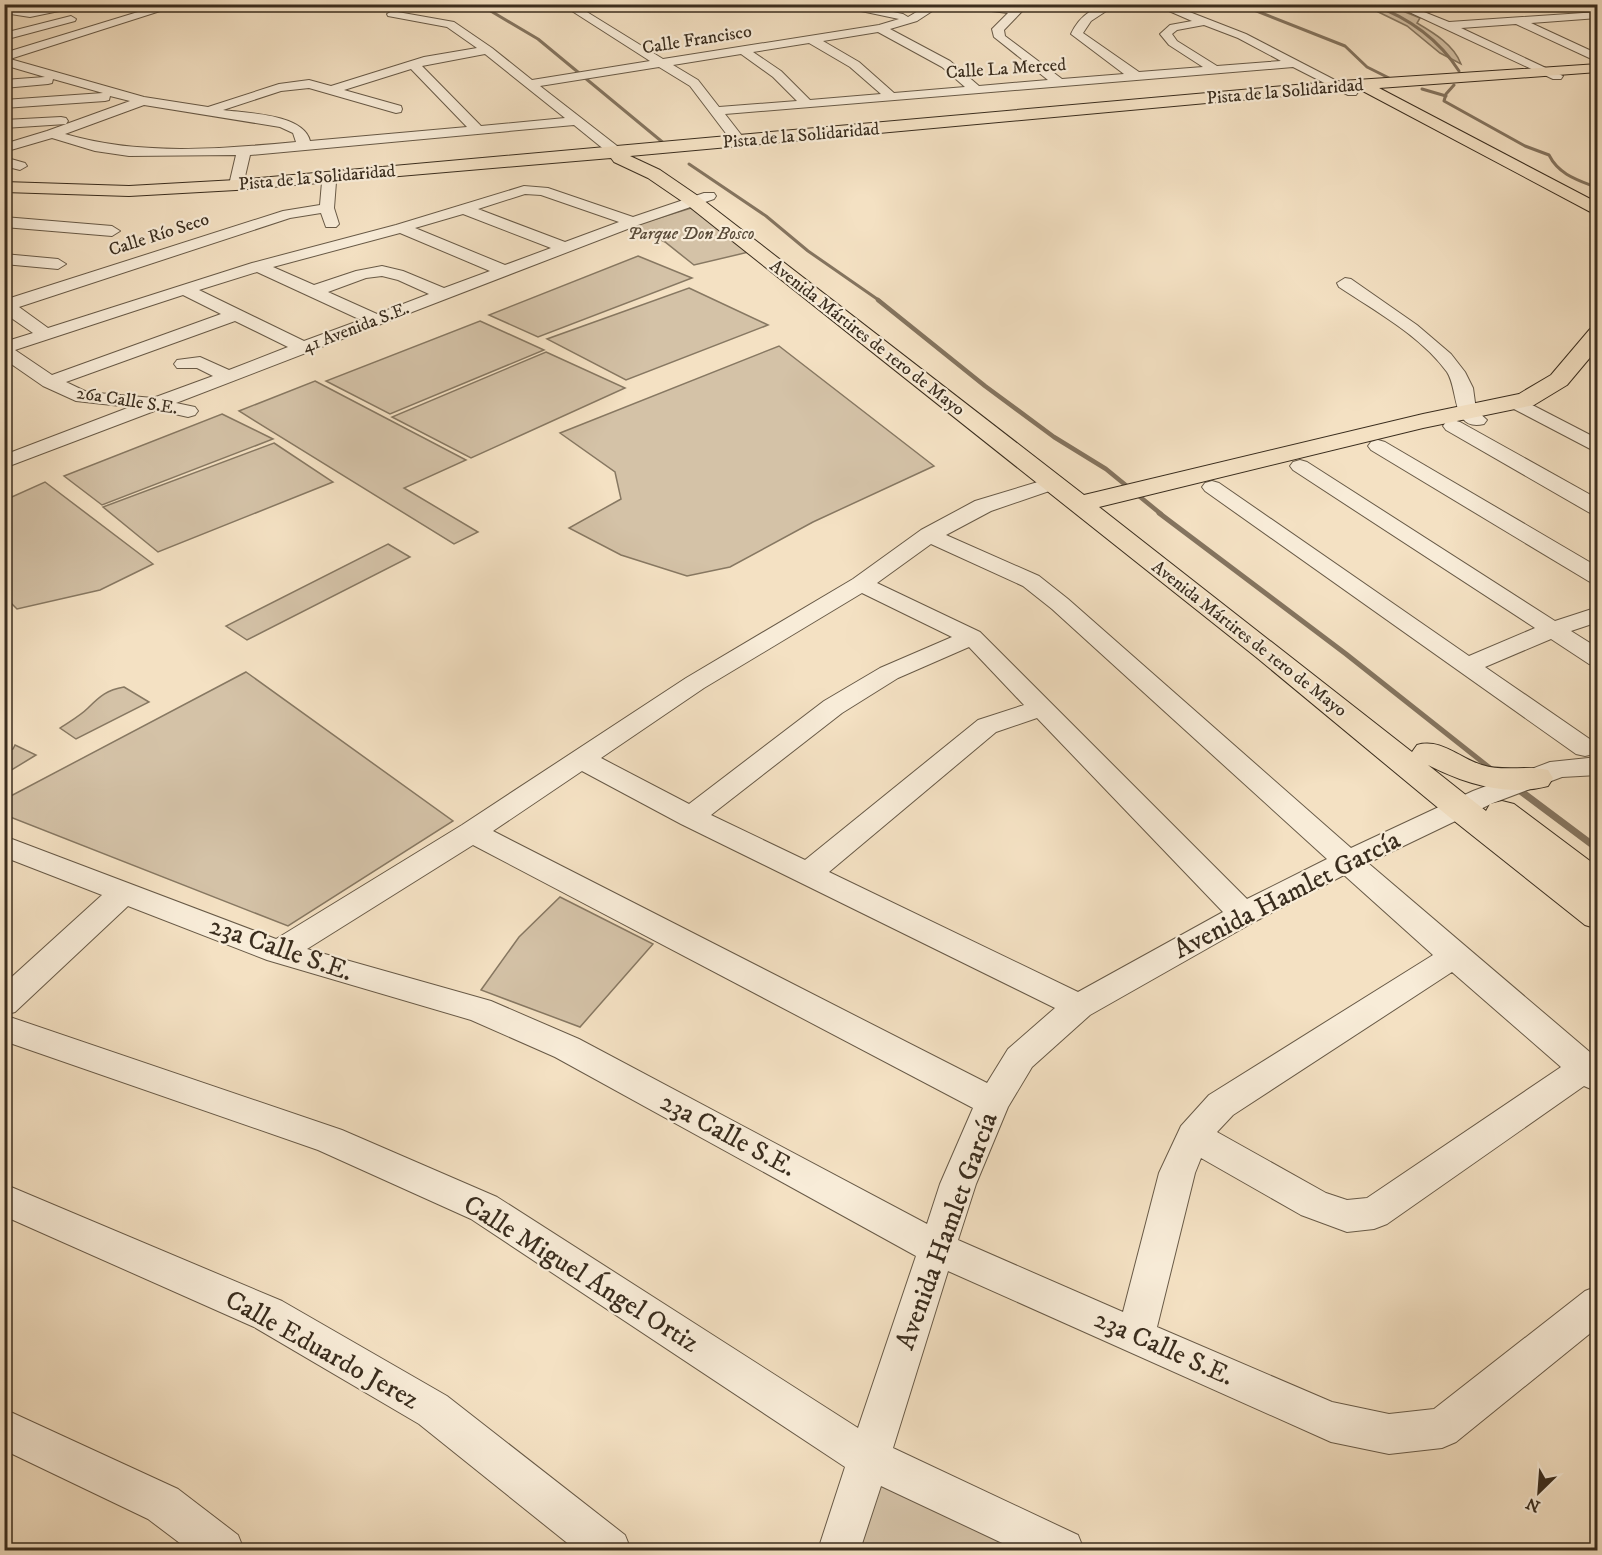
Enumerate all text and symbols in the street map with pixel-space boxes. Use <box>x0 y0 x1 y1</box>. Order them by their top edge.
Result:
street label: Calle Francisco <box>641 20 753 60</box>
street label: Calle La Merced <box>945 54 1067 84</box>
street label: Pista de la Solidaridad <box>1206 74 1364 110</box>
street label: Pista de la Solidaridad <box>722 118 880 154</box>
street label: Pista de la Solidaridad <box>238 160 396 196</box>
street label: Calle Río Seco <box>106 208 212 262</box>
park label: Parque Don Bosco <box>627 223 755 245</box>
street label: Avenida Mártires de 1ero de Mayo <box>765 255 969 421</box>
street label: 41 Avenida S.E. <box>300 298 412 358</box>
street label: 26a Calle S.E. <box>75 382 179 420</box>
street label: Avenida Mártires de 1ero de Mayo <box>1147 556 1351 722</box>
street label: Avenida Hamlet García <box>1168 823 1407 967</box>
street label: 23a Calle S.E. <box>205 909 357 989</box>
street label: 23a Calle S.E. <box>654 1085 802 1185</box>
street label: Avenida Hamlet García <box>888 1107 1006 1354</box>
street label: Calle Miguel Ángel Ortiz <box>457 1188 705 1360</box>
street label: Calle Eduardo Jerez <box>219 1283 425 1417</box>
street label: 23a Calle S.E. <box>1089 1302 1239 1394</box>
north arrow <box>1509 1462 1569 1522</box>
text: N <box>1523 1493 1543 1517</box>

